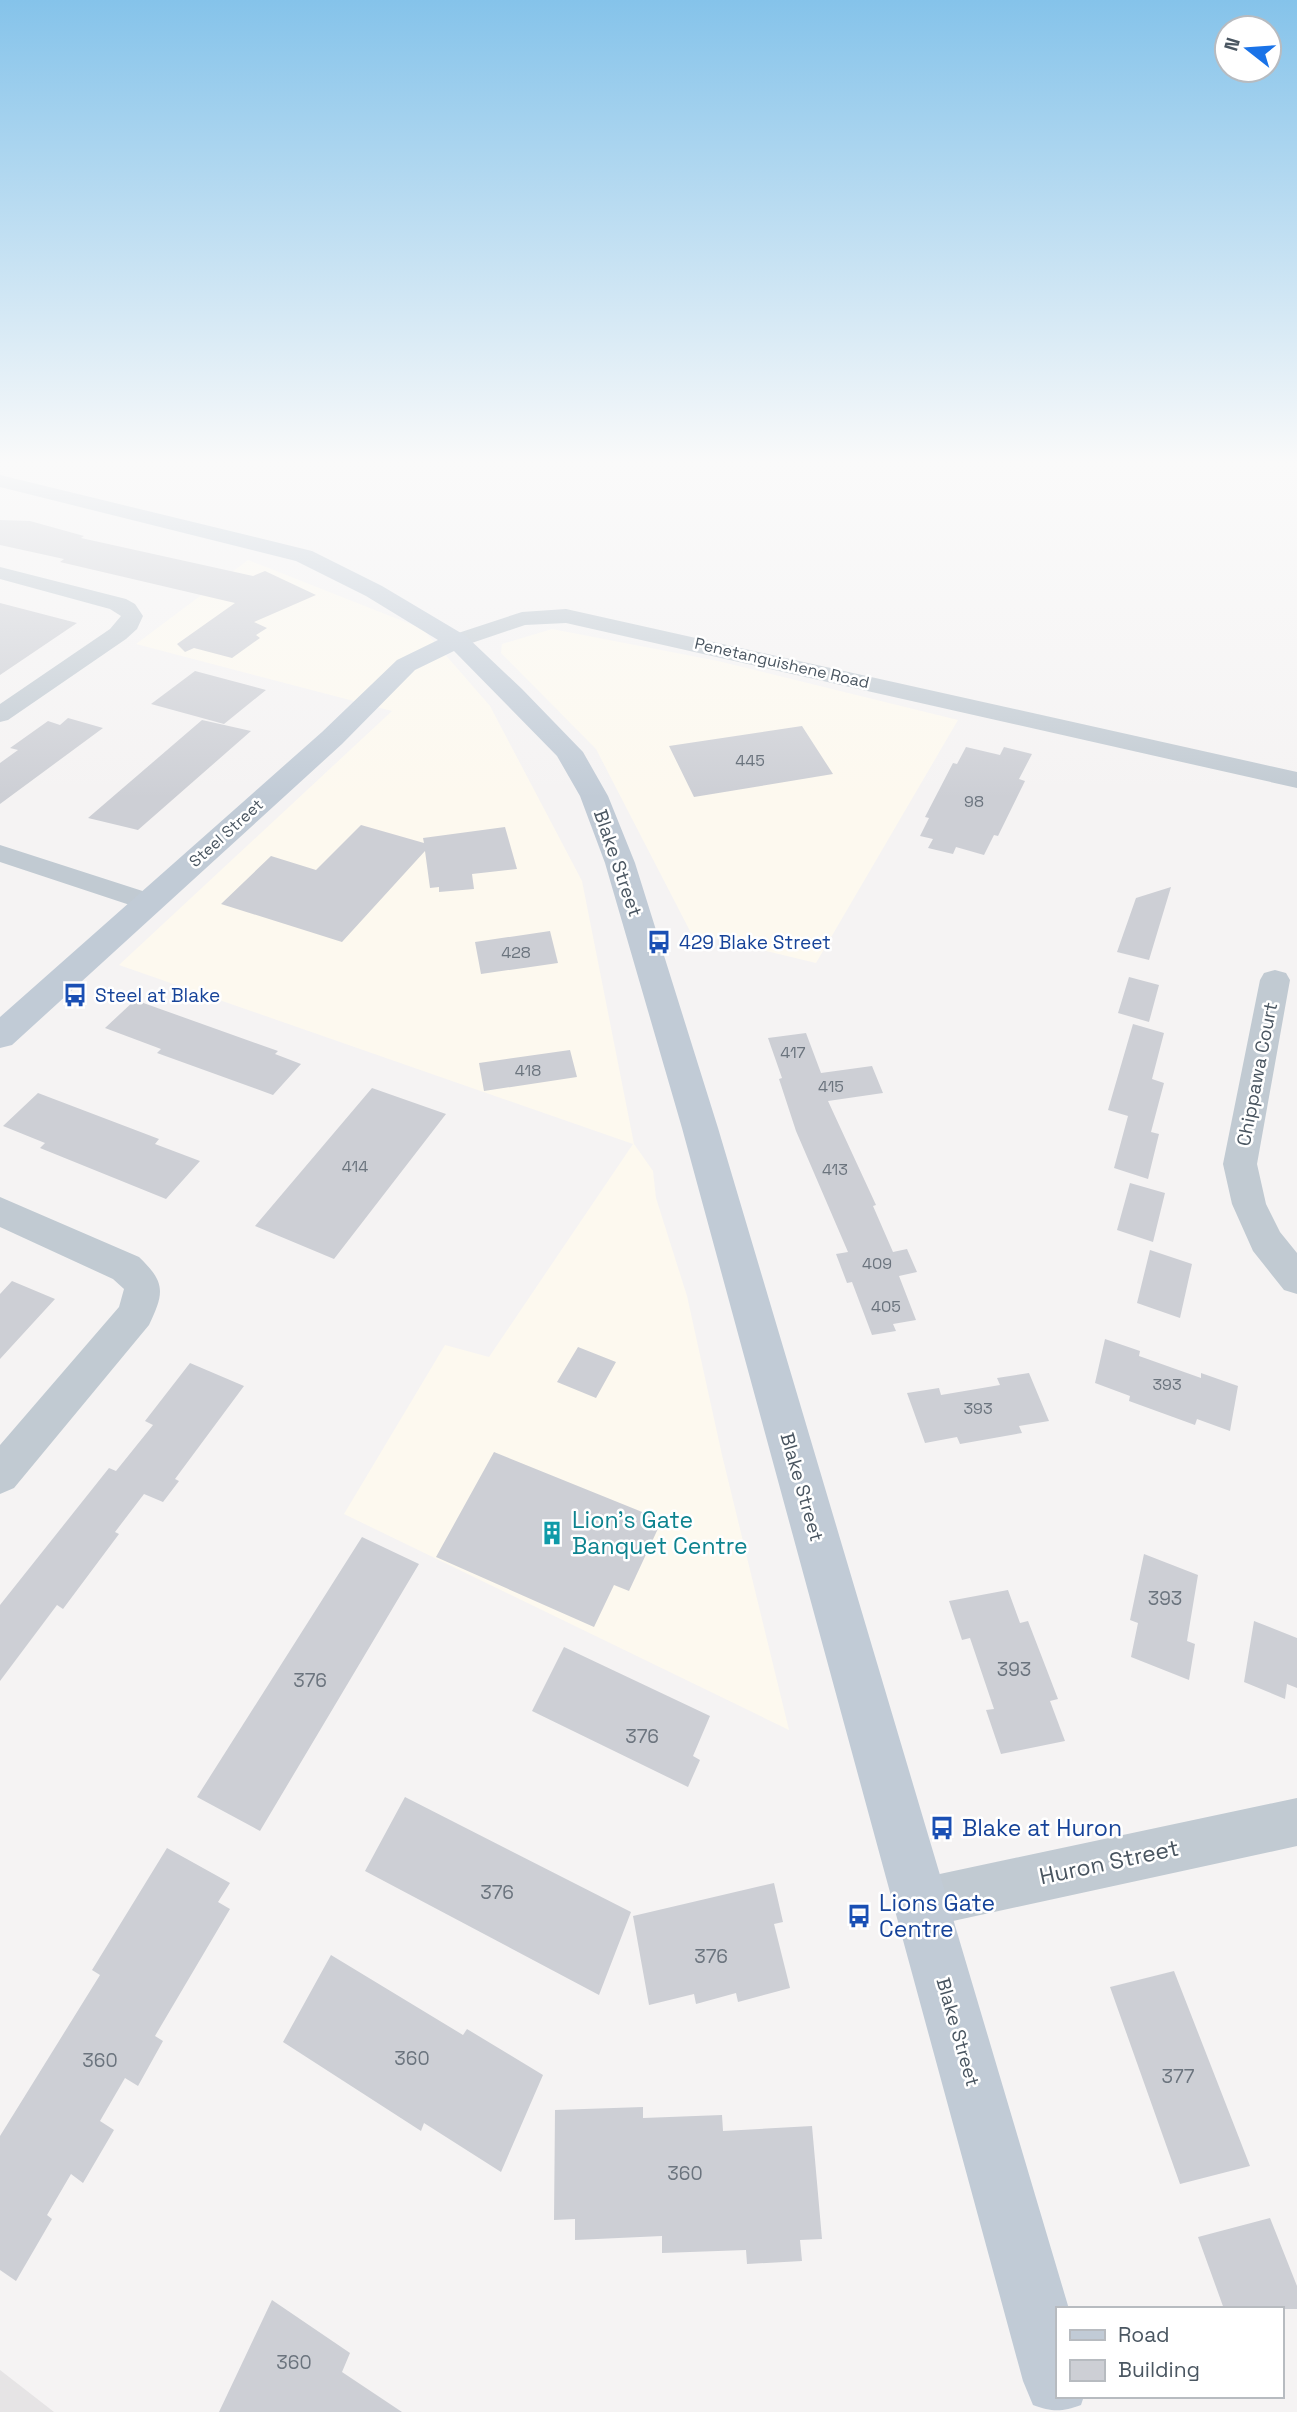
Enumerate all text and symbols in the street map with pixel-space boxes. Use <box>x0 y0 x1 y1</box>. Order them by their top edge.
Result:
north arrow <box>1213 14 1283 84</box>
text: N <box>1218 34 1246 54</box>
street label: Penetanguishene Road <box>693 633 871 693</box>
house number: 445 <box>735 750 765 771</box>
house number: 98 <box>964 791 984 812</box>
street label: Steel Street <box>185 794 267 872</box>
street label: Blake Street <box>588 806 648 920</box>
bus stop icon: 429 Blake Street <box>645 928 673 956</box>
place label: 429 Blake Street <box>679 930 831 955</box>
house number: 428 <box>501 942 531 963</box>
bus stop icon: Steel at Blake <box>61 981 89 1009</box>
place label: Steel at Blake <box>95 983 220 1008</box>
street label: Chippawa Court <box>1231 1000 1283 1148</box>
house number: 417 <box>780 1042 806 1063</box>
house number: 418 <box>515 1060 541 1081</box>
house number: 415 <box>818 1076 844 1097</box>
house number: 414 <box>342 1156 368 1177</box>
house number: 413 <box>822 1159 848 1180</box>
house number: 409 <box>862 1253 892 1274</box>
house number: 405 <box>871 1296 901 1317</box>
house number: 393 <box>1152 1374 1182 1395</box>
house number: 393 <box>963 1398 993 1419</box>
street label: Blake Street <box>775 1430 829 1544</box>
place label: Lion's Gate Banquet Centre <box>572 1505 748 1561</box>
building icon: Lion's Gate Banquet Centre <box>538 1519 566 1547</box>
house number: 393 <box>1148 1586 1182 1611</box>
house number: 393 <box>997 1657 1031 1682</box>
house number: 376 <box>293 1668 327 1693</box>
house number: 376 <box>625 1724 659 1749</box>
place label: Blake at Huron <box>962 1813 1122 1843</box>
bus stop icon: Blake at Huron <box>928 1814 956 1842</box>
street label: Huron Street <box>1036 1833 1182 1891</box>
house number: 376 <box>480 1880 514 1905</box>
place label: Lions Gate Centre <box>879 1888 995 1944</box>
bus stop icon: Lions Gate Centre <box>845 1902 873 1930</box>
house number: 376 <box>694 1944 728 1969</box>
street label: Blake Street <box>931 1975 985 2089</box>
house number: 360 <box>394 2046 430 2071</box>
house number: 360 <box>82 2048 118 2073</box>
house number: 377 <box>1162 2064 1195 2089</box>
house number: 360 <box>667 2161 703 2186</box>
legend <box>1056 2307 1283 2398</box>
text: Road <box>1118 2321 1170 2348</box>
house number: 360 <box>276 2350 312 2375</box>
text: Building <box>1118 2356 1200 2383</box>

